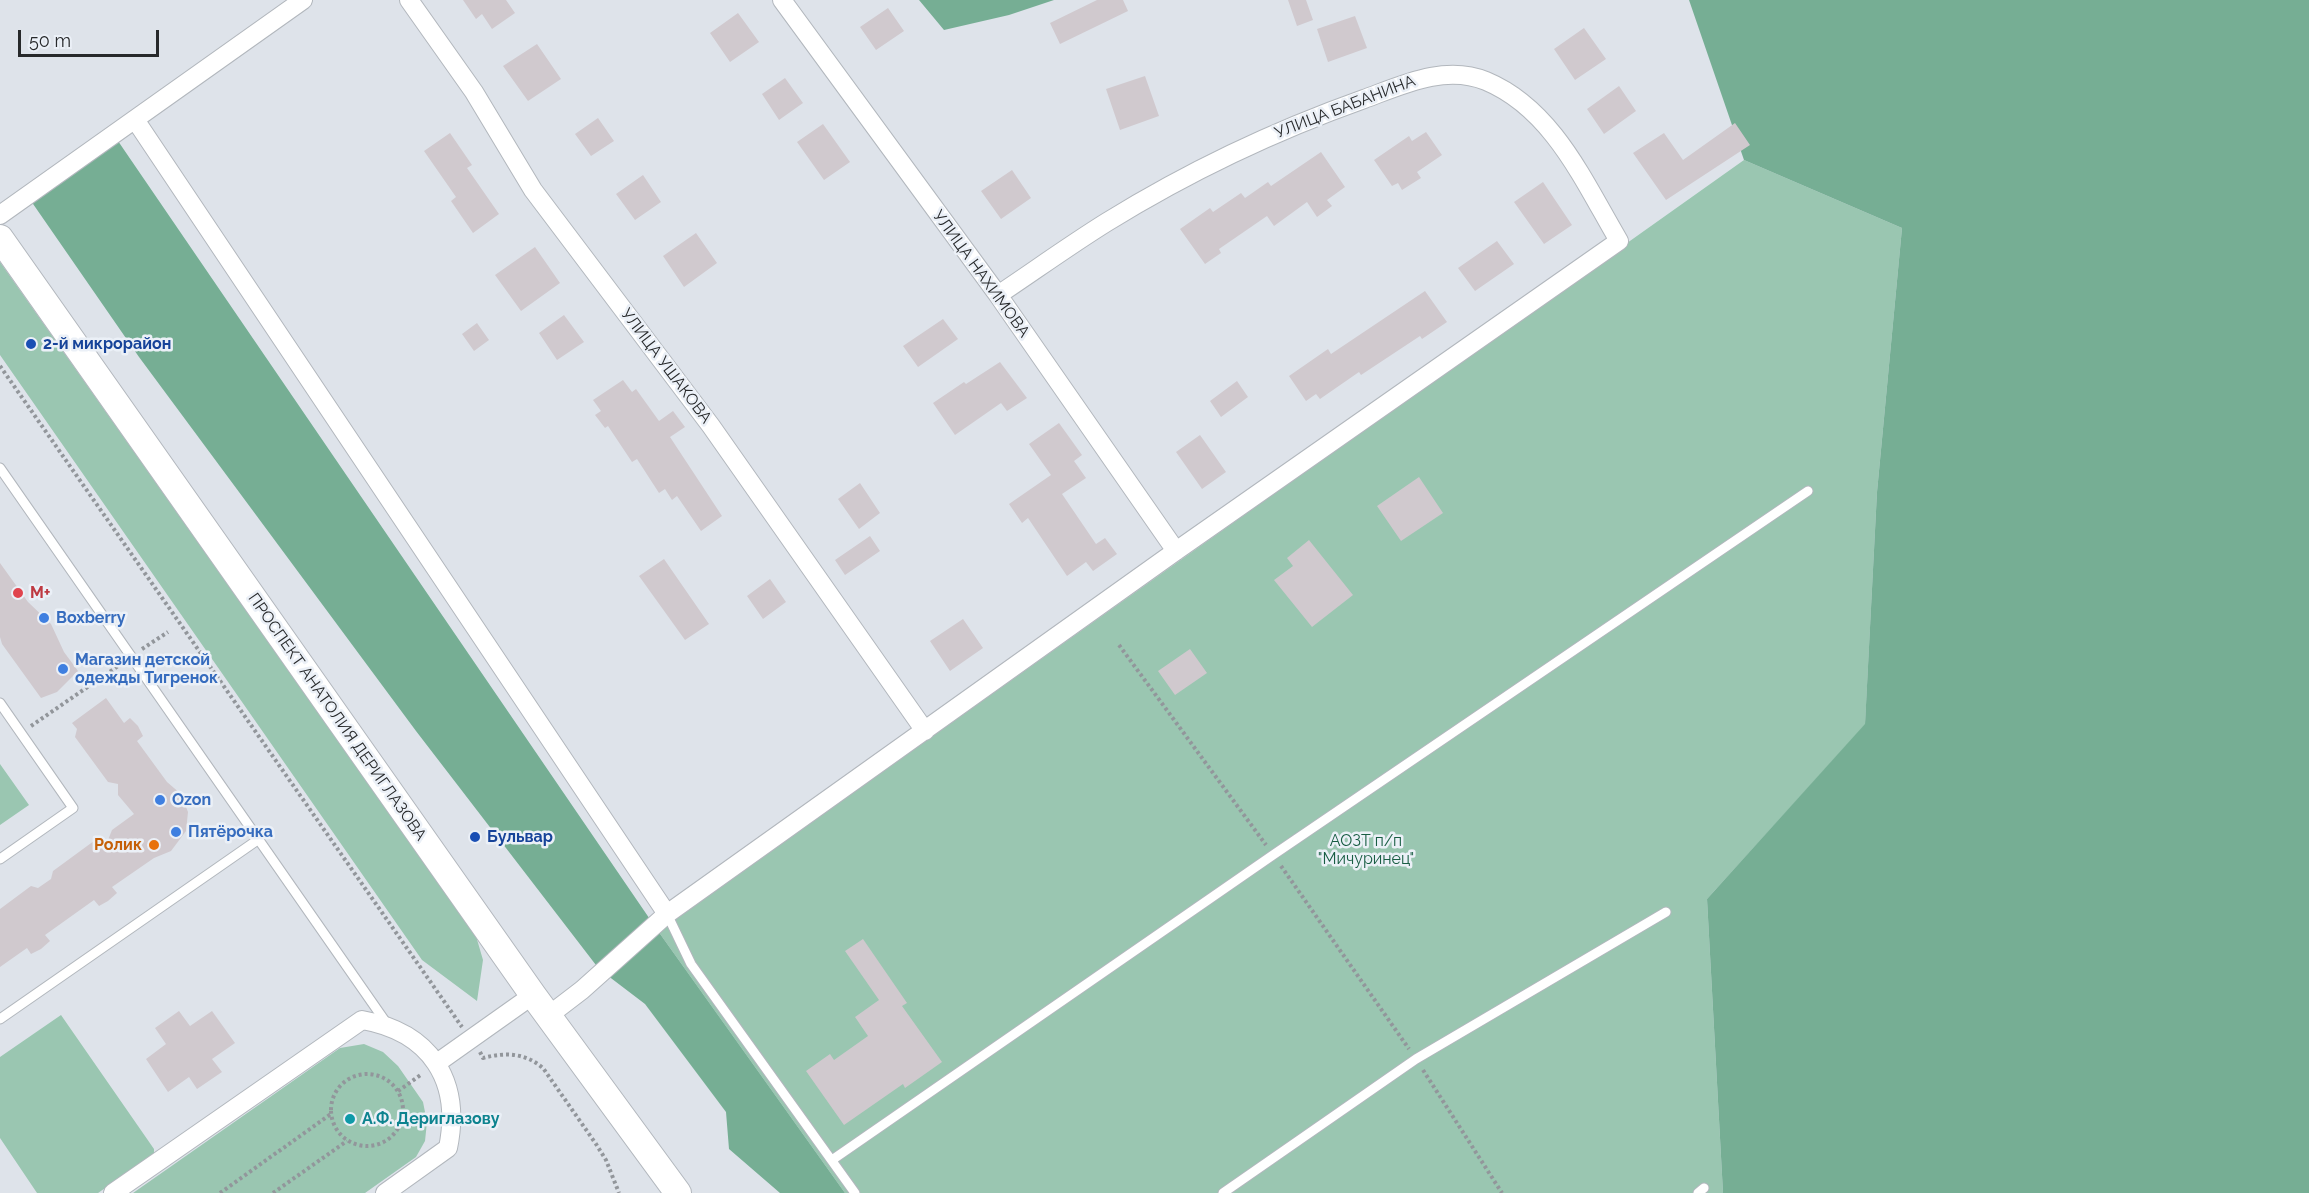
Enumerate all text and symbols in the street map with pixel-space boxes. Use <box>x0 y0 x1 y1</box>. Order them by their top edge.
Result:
scale bar <box>21 18 162 56</box>
text: 50 m <box>29 30 71 51</box>
street label: УЛИЦА БАБАНИНА <box>1272 71 1418 143</box>
street label: УЛИЦА НАХИМОВА <box>928 207 1034 341</box>
street label: УЛИЦА УШАКОВА <box>617 305 715 427</box>
place label: 2-й микрорайон <box>43 334 171 354</box>
marker: 2-й микрорайон <box>24 337 38 351</box>
place label: М+ <box>30 583 51 603</box>
marker: М+ <box>11 586 25 600</box>
street label: ПРОСПЕКТ АНАТОЛИЯ ДЕРИГЛАЗОВА <box>244 590 430 844</box>
place label: Boxberry <box>56 608 126 628</box>
marker: Boxberry <box>37 611 51 625</box>
place label: Магазин детской одежды Тигренок <box>75 650 218 688</box>
marker: Магазин детской одежды Тигренок <box>56 662 70 676</box>
place label: Ozon <box>172 790 211 810</box>
marker: Ozon <box>153 793 167 807</box>
place label: Пятёрочка <box>188 822 273 842</box>
marker: Пятёрочка <box>169 825 183 839</box>
place label: Бульвар <box>487 827 553 847</box>
marker: Бульвар <box>468 830 482 844</box>
park label: АОЗТ п/п "Мичуринец" <box>1318 831 1414 869</box>
place label: Ролик <box>94 835 142 855</box>
marker: Ролик <box>147 838 161 852</box>
place label: А.Ф. Дериглазову <box>362 1109 500 1129</box>
marker: А.Ф. Дериглазову <box>343 1112 357 1126</box>

